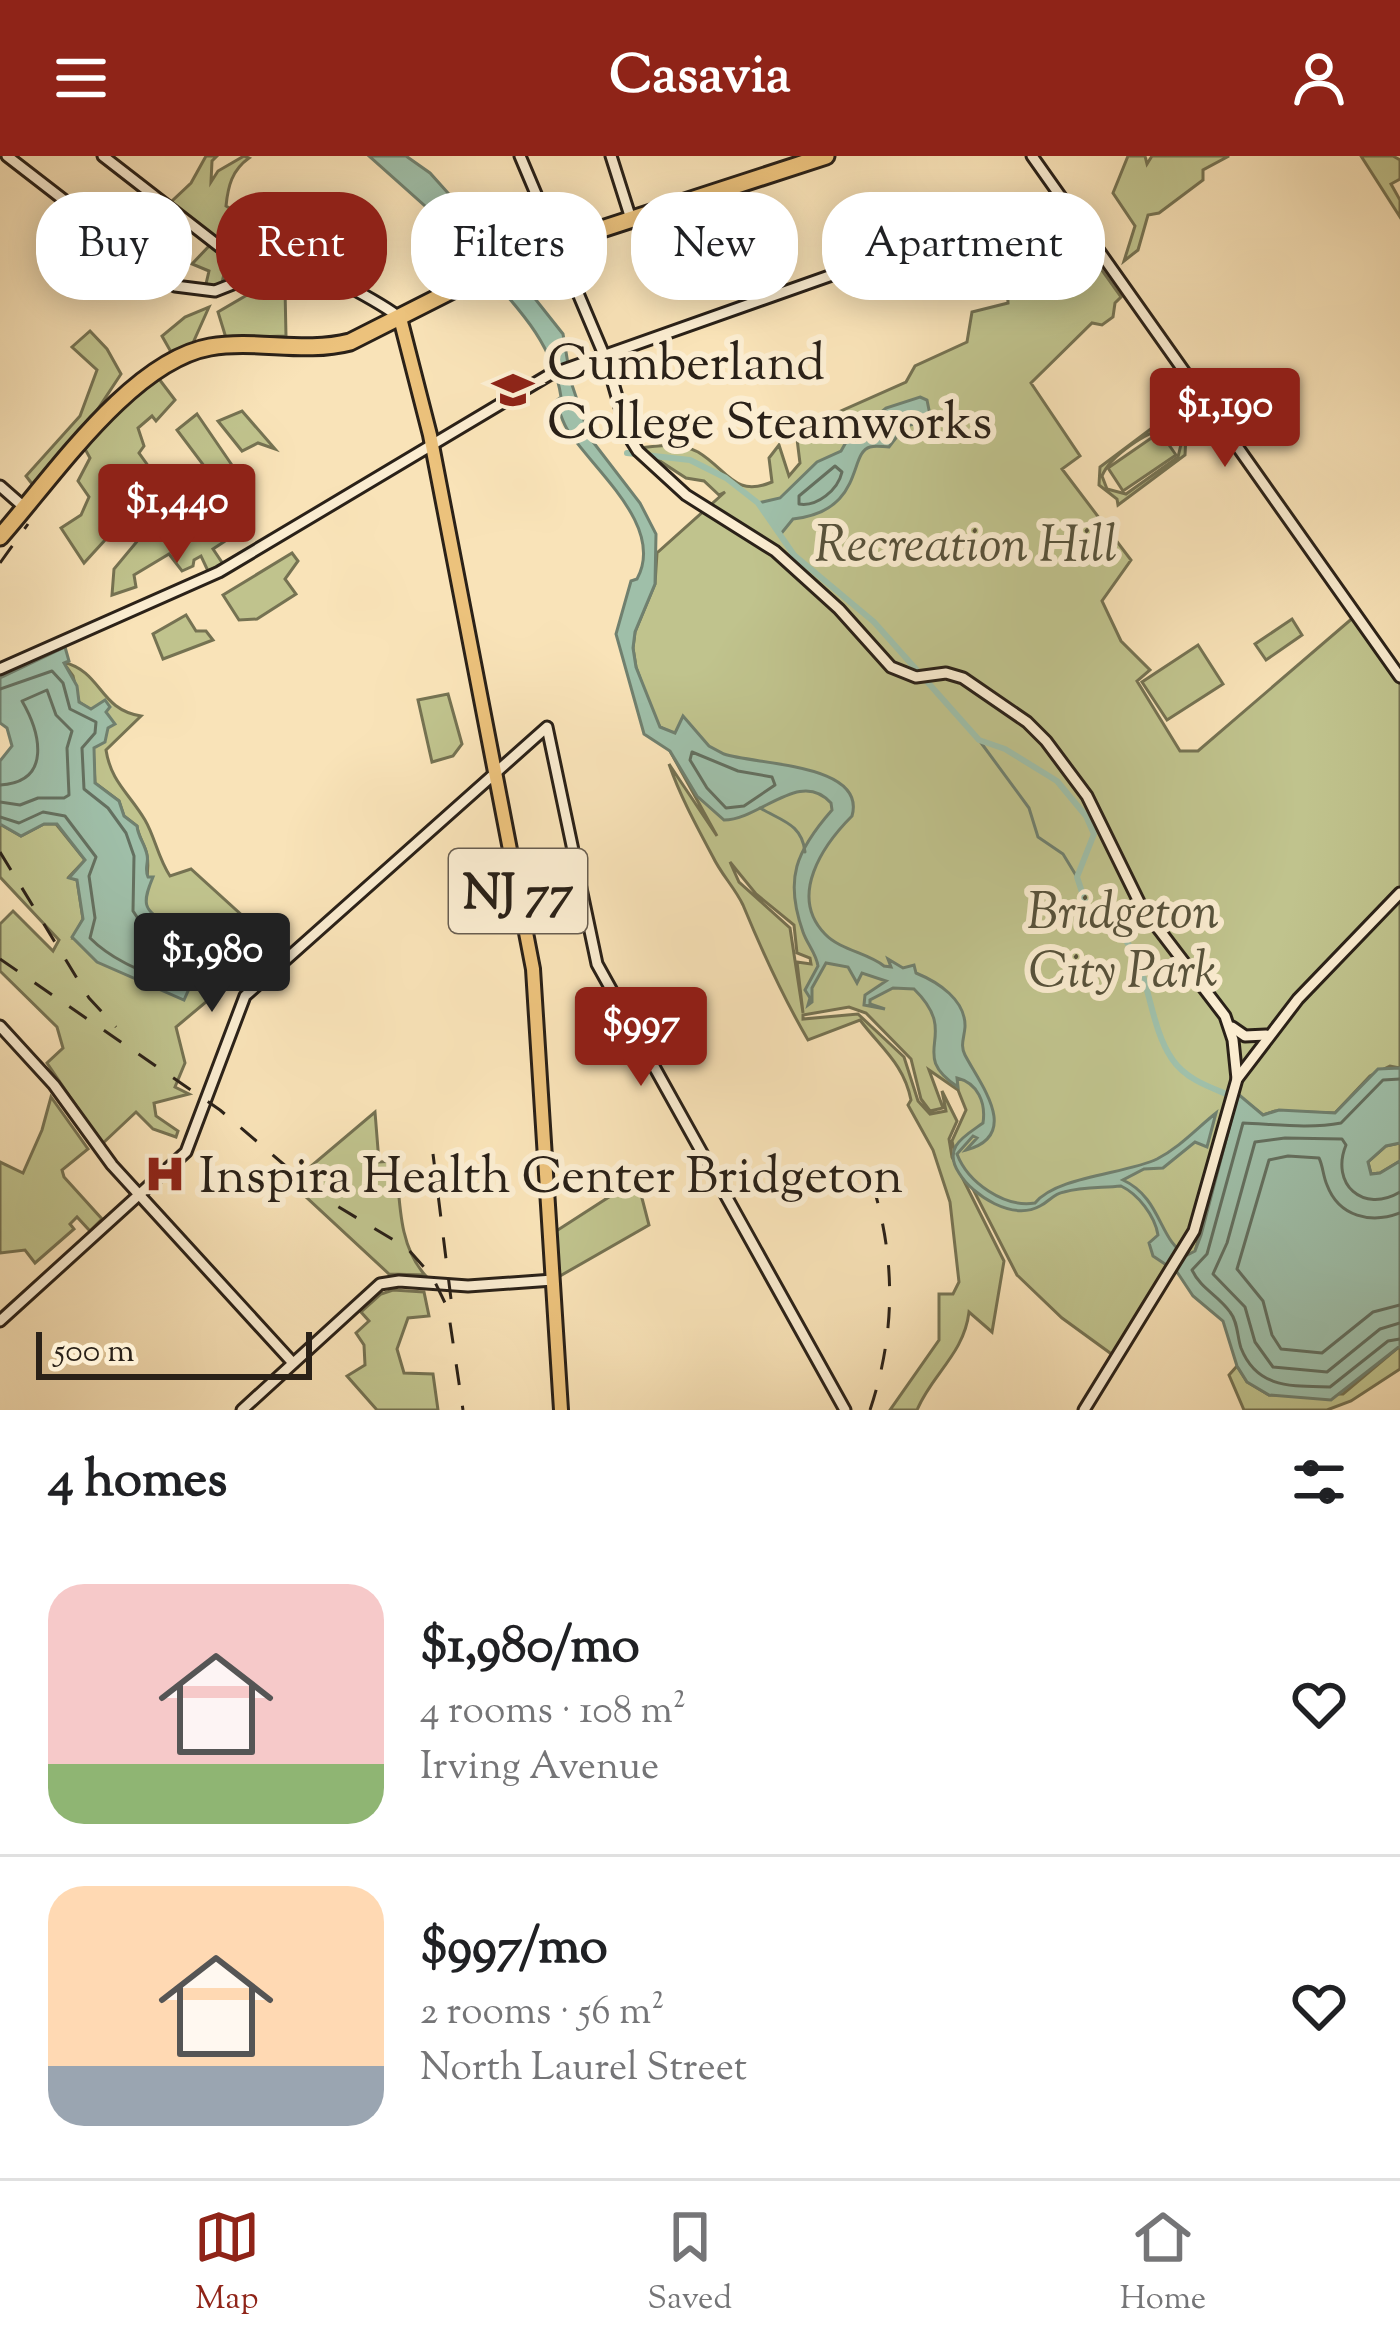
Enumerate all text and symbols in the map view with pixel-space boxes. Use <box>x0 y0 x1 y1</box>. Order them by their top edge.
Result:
text: Casavia <box>609 39 791 117</box>
icon: menu <box>48 45 114 111</box>
icon: person <box>1286 45 1352 111</box>
chip: Buy <box>36 192 192 300</box>
chip: Rent <box>216 192 387 300</box>
chip: Filters <box>411 192 607 300</box>
chip: New <box>631 192 798 300</box>
chip: Apartment <box>822 192 1105 300</box>
place label: Cumberland College Steamworks <box>547 330 992 462</box>
school or university icon: Cumberland College Steamworks <box>490 367 536 413</box>
pin: $1,190 <box>1127 368 1323 470</box>
text: $1,190 <box>1177 379 1273 435</box>
pin: $1,440 <box>79 464 275 566</box>
text: $1,440 <box>125 475 229 531</box>
park label: Recreation Hill <box>815 511 1117 584</box>
road number: NJ 77 <box>449 849 587 933</box>
park label: Bridgeton City Park <box>1027 878 1219 1010</box>
pin: $1,980 <box>114 913 310 1015</box>
text: $1,980 <box>161 924 263 980</box>
pin: $997 <box>570 987 712 1089</box>
text: $997 <box>602 998 680 1054</box>
place label: Inspira Health Center Bridgeton <box>199 1143 903 1216</box>
hospital icon: Inspira Health Center Bridgeton <box>142 1151 188 1197</box>
scale bar <box>36 1326 312 1379</box>
text: 500 m <box>54 1329 135 1377</box>
text: 4 homes <box>48 1446 227 1519</box>
icon: filters <box>1286 1449 1352 1515</box>
text: $1,980/mo <box>420 1612 640 1685</box>
icon: home <box>144 1632 288 1776</box>
icon: heart <box>1286 1671 1352 1737</box>
text: 4 rooms · 108 m² <box>420 1685 686 1741</box>
text: Irving Avenue <box>420 1741 659 1797</box>
text: $997/mo <box>420 1913 608 1986</box>
icon: home <box>144 1934 288 2078</box>
icon: heart <box>1286 1973 1352 2039</box>
text: 2 rooms · 56 m² <box>420 1986 664 2042</box>
text: North Laurel Street <box>420 2042 747 2098</box>
tab: Map <box>194 2204 260 2324</box>
tab: Saved <box>647 2204 732 2324</box>
tab: Home <box>1120 2204 1206 2324</box>

